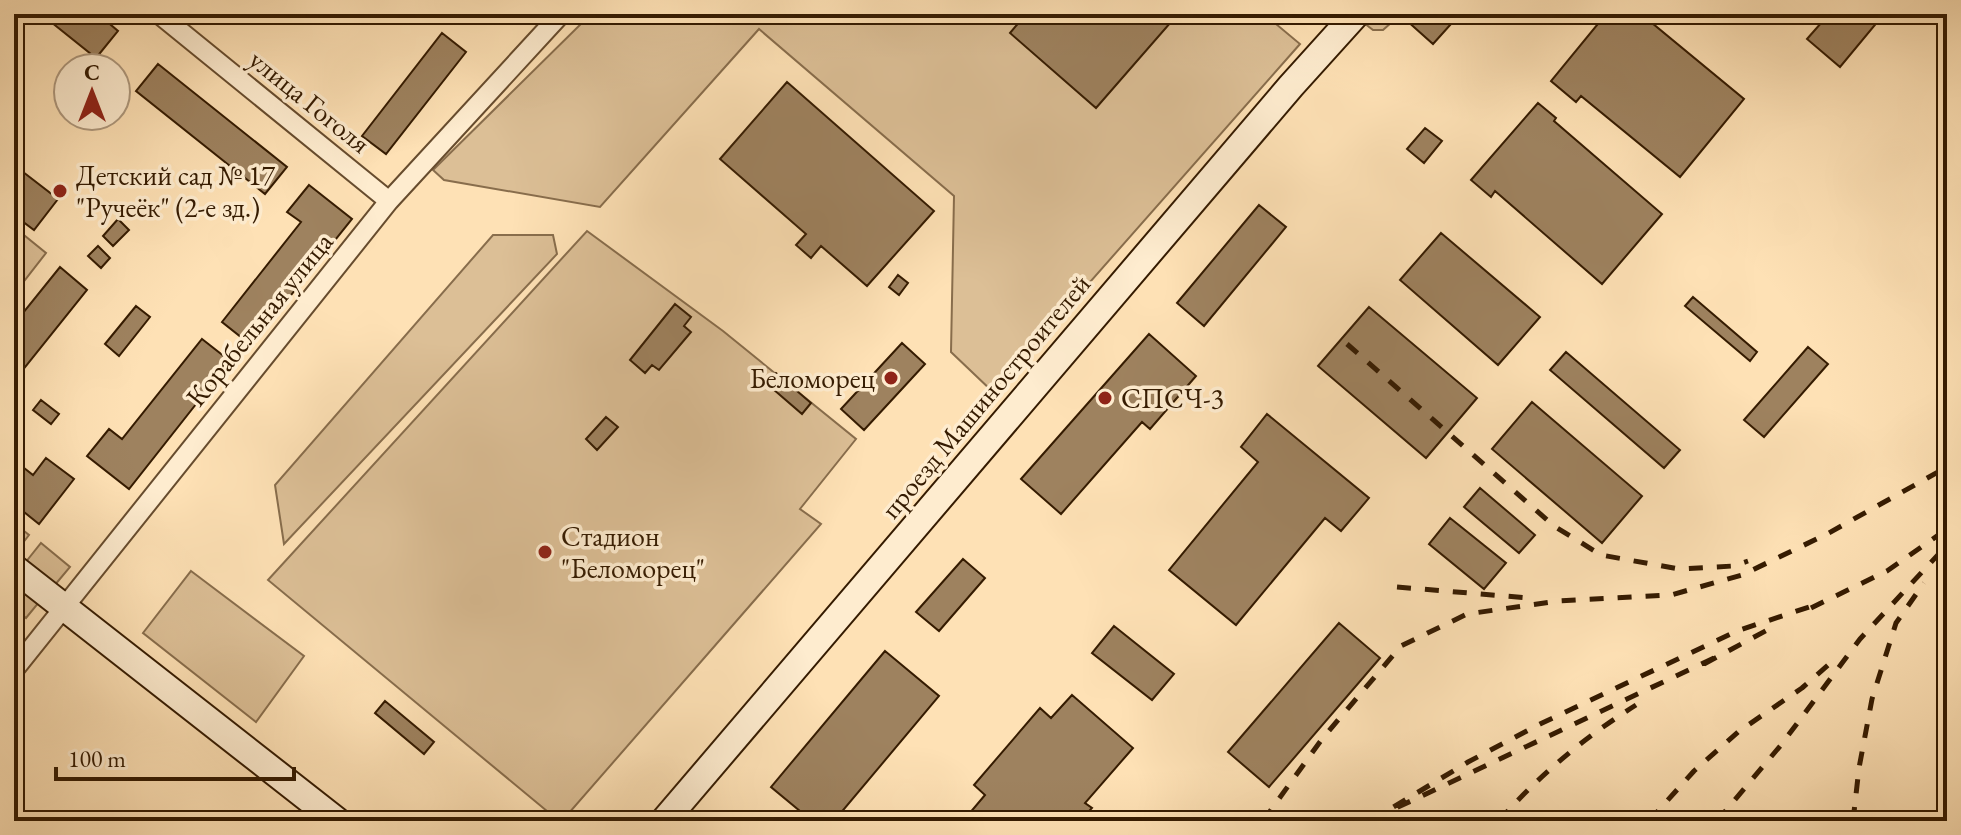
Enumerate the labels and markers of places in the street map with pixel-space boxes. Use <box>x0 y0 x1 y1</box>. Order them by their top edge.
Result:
place label: Детский сад № 17 "Ручеёк" (2-е зд.) <box>76 157 275 225</box>
marker: Детский сад № 17 "Ручеёк" (2-е зд.) <box>51 182 69 200</box>
place label: Беломорец <box>749 360 876 396</box>
marker: Беломорец <box>882 369 900 387</box>
place label: СПСЧ-3 <box>1121 380 1224 416</box>
marker: СПСЧ-3 <box>1096 389 1114 407</box>
place label: Стадион "Беломорец" <box>561 518 705 586</box>
marker: Стадион "Беломорец" <box>536 543 554 561</box>

